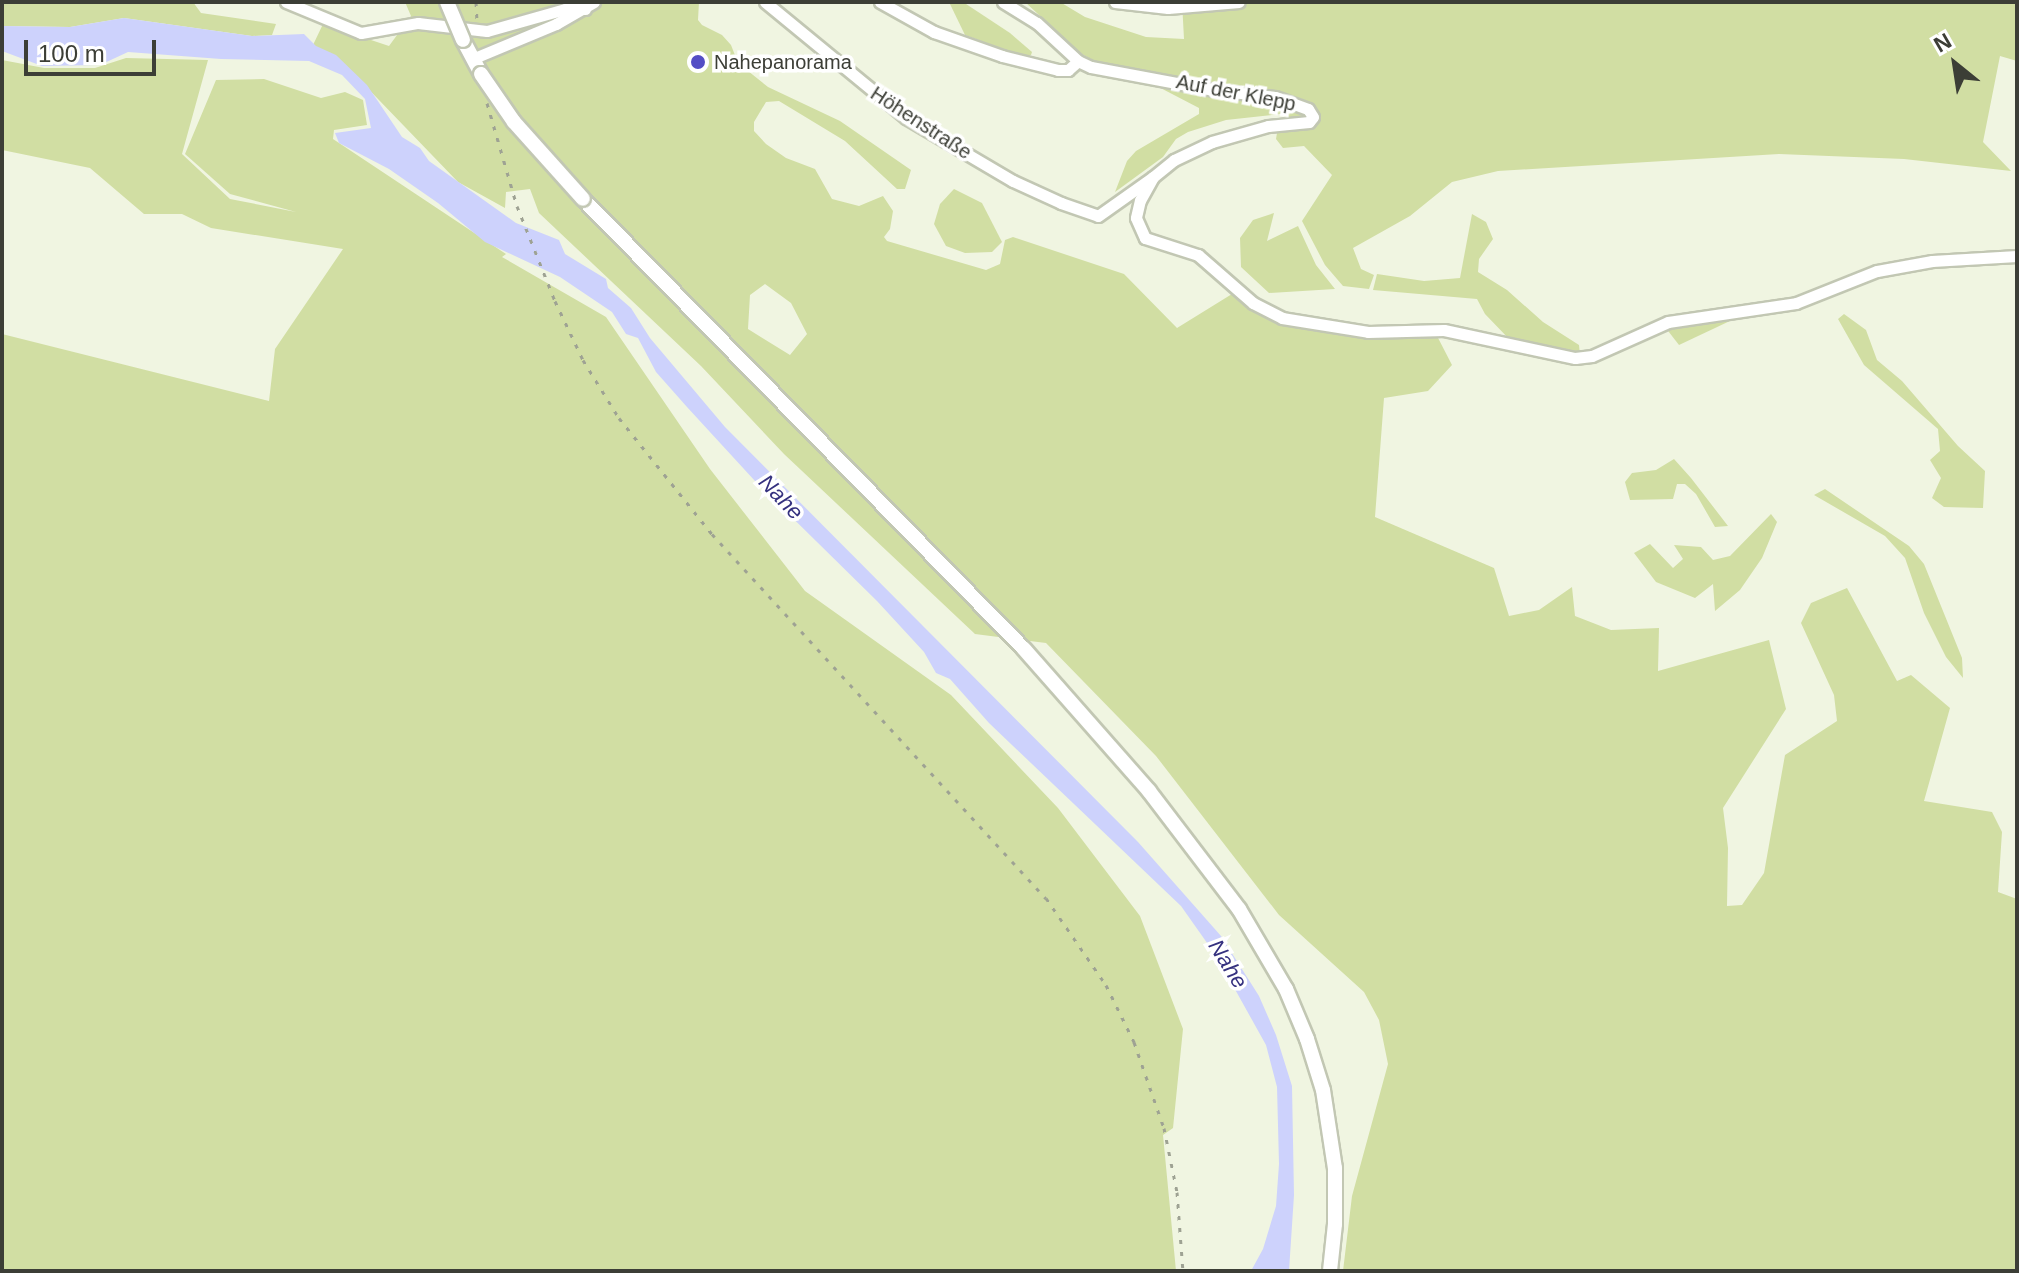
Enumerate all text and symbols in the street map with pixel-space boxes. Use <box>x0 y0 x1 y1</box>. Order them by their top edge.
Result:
scale bar <box>28 24 160 74</box>
north arrow <box>1915 24 1995 104</box>
text: N <box>1930 28 1956 58</box>
text: 100 m <box>38 40 105 67</box>
place label: Nahepanorama <box>714 50 852 74</box>
marker: Nahepanorama <box>689 53 707 71</box>
street label: Auf der Klepp <box>1174 70 1298 116</box>
street label: Höhenstraße <box>866 81 976 165</box>
water label: Nahe <box>753 469 809 525</box>
water label: Nahe <box>1203 935 1253 993</box>

